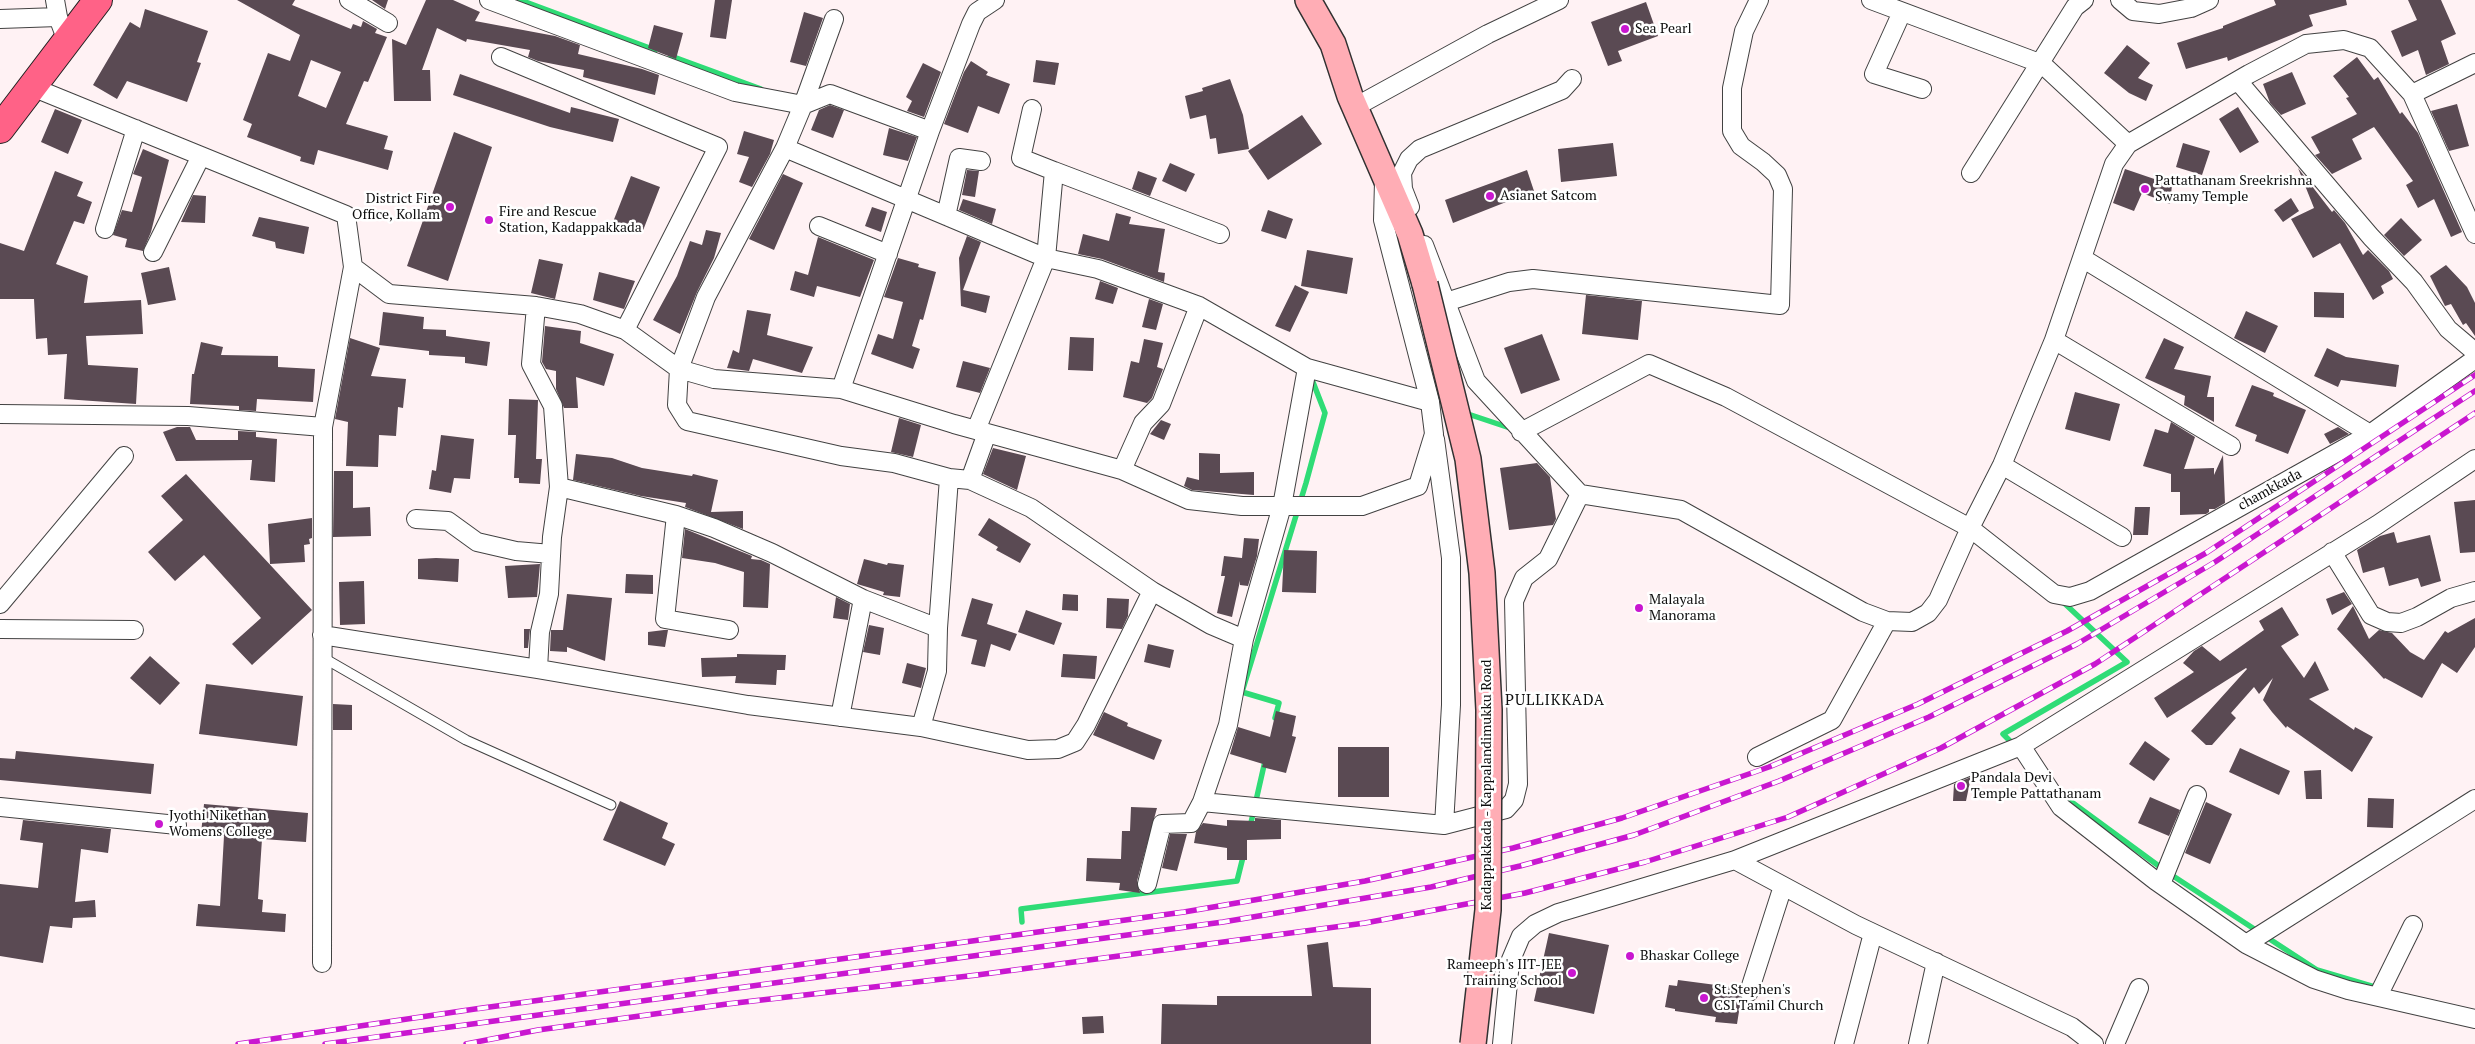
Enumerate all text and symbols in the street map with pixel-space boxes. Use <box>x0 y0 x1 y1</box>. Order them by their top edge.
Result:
place label: Sea Pearl <box>1635 21 1692 37</box>
marker: Sea Pearl <box>1619 23 1631 35</box>
place label: Pattathanam Sreekrishna Swamy Temple <box>2155 173 2313 206</box>
marker: Pattathanam Sreekrishna Swamy Temple <box>2139 183 2151 195</box>
place label: Asianet Satcom <box>1500 188 1597 204</box>
marker: Asianet Satcom <box>1484 190 1496 202</box>
place label: District Fire Office, Kollam <box>352 191 440 223</box>
marker: District Fire Office, Kollam <box>444 201 456 213</box>
place label: Fire and Rescue Station, Kadappakkada <box>499 204 642 236</box>
marker: Fire and Rescue Station, Kadappakkada <box>483 214 495 226</box>
street label: chamkkada <box>2235 466 2305 514</box>
place label: Malayala Manorama <box>1649 592 1716 624</box>
marker: Malayala Manorama <box>1633 602 1645 614</box>
street label: Kadappakkada - Kappalandimukku Road <box>1479 660 1495 910</box>
district label: PULLIKKADA <box>1504 692 1606 710</box>
place label: Pandala Devi Temple Pattathanam <box>1971 770 2101 802</box>
marker: Pandala Devi Temple Pattathanam <box>1955 780 1967 792</box>
place label: Jyothi Nikethan Womens College <box>169 808 272 840</box>
marker: Jyothi Nikethan Womens College <box>153 818 165 830</box>
place label: Bhaskar College <box>1640 948 1739 964</box>
marker: Bhaskar College <box>1624 950 1636 962</box>
place label: Rameeph's IIT-JEE Training School <box>1447 957 1562 990</box>
marker: Rameeph's IIT-JEE Training School <box>1566 967 1578 979</box>
place label: St.Stephen's CSI Tamil Church <box>1714 982 1823 1014</box>
marker: St.Stephen's CSI Tamil Church <box>1698 992 1710 1004</box>

